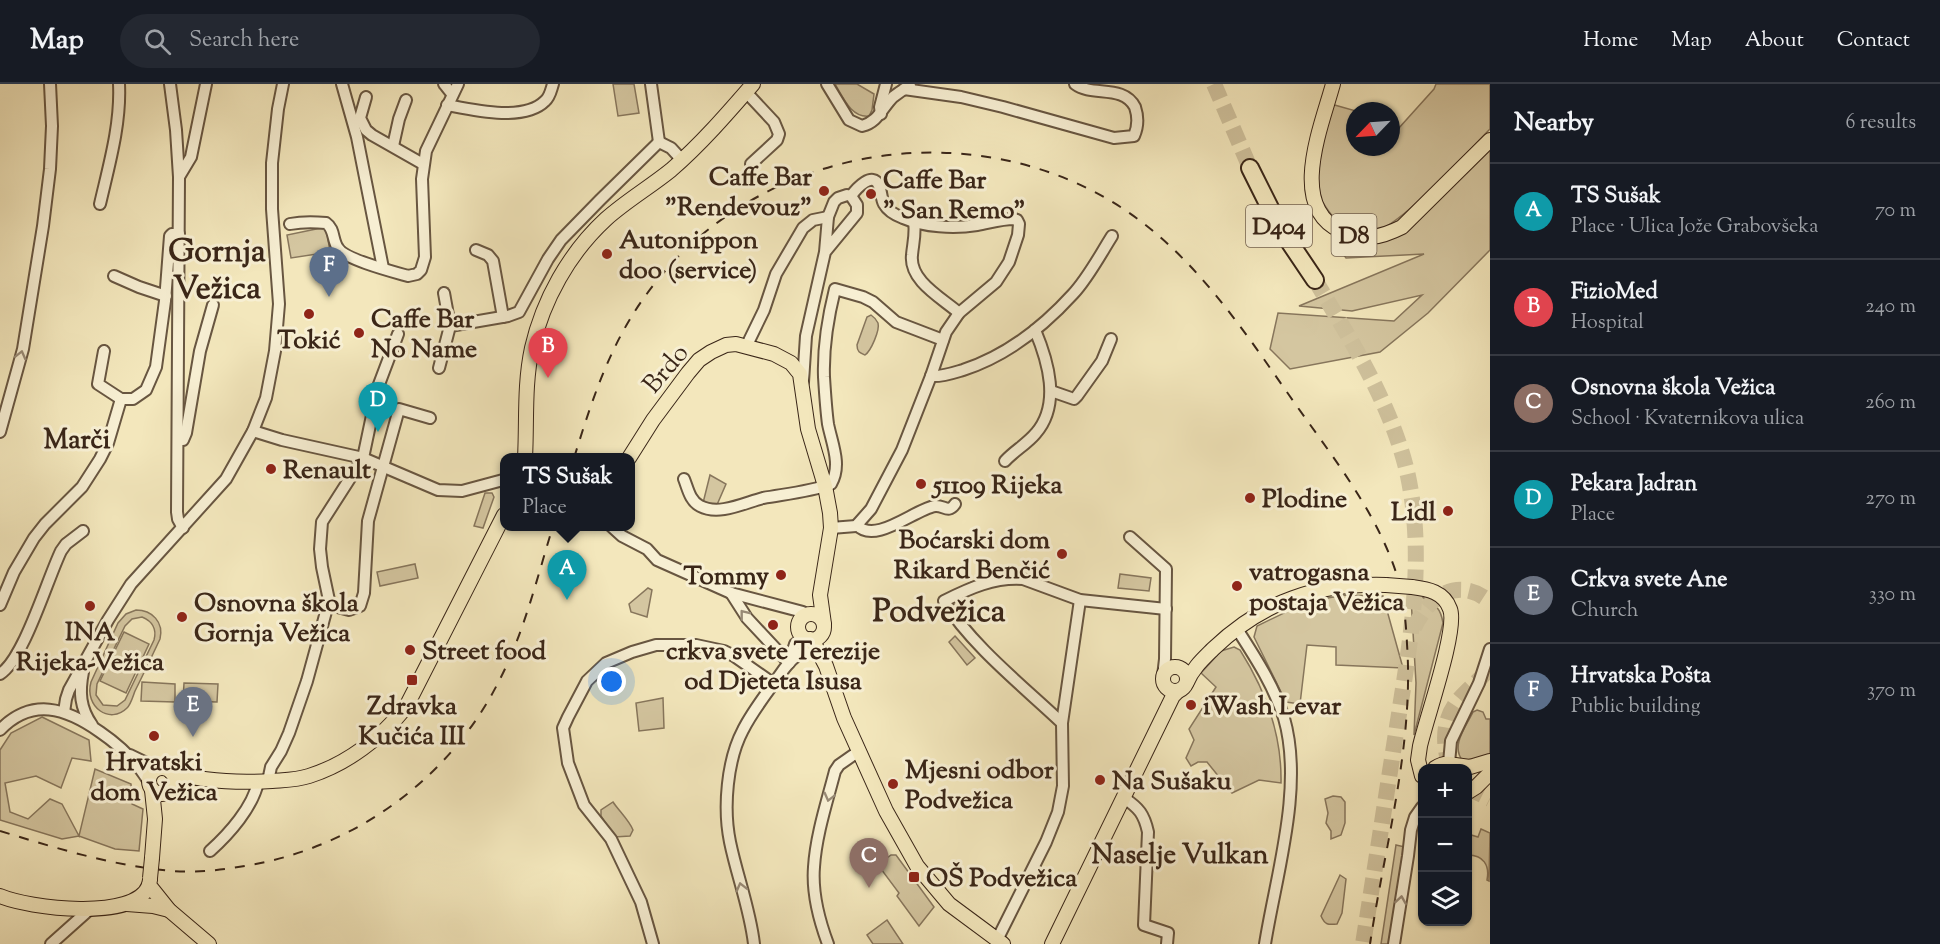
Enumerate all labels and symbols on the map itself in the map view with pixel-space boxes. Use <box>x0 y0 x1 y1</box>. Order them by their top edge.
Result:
north arrow <box>1346 102 1400 156</box>
place label: Caffe Bar "Rendevouz" <box>665 160 812 227</box>
place label: Caffe Bar " San Remo" <box>883 163 1026 230</box>
marker: Caffe Bar "Rendevouz" <box>817 184 831 198</box>
marker: Caffe Bar " San Remo" <box>864 187 878 201</box>
road number: D404 <box>1246 205 1312 247</box>
road number: D8 <box>1332 214 1376 256</box>
place label: Autonippon doo (service) <box>619 223 759 290</box>
district label: Gornja Vežica <box>168 230 266 313</box>
marker: Autonippon doo (service) <box>600 247 614 261</box>
pin: F <box>310 248 348 297</box>
place label: Caffe Bar No Name <box>371 302 477 369</box>
marker: Tokić <box>302 307 316 321</box>
place label: Tokić <box>277 323 341 360</box>
marker: Caffe Bar No Name <box>352 326 366 340</box>
pin: B <box>528 328 568 378</box>
street label: Brdo <box>635 337 699 402</box>
one-way arrow <box>13 350 26 360</box>
pin: D <box>358 382 398 432</box>
district label: Marči <box>44 422 111 461</box>
place label: Renault <box>283 453 371 490</box>
marker: Renault <box>264 462 278 476</box>
place label: 51109 Rijeka <box>931 468 1063 505</box>
marker: 51109 Rijeka <box>914 477 928 491</box>
place label: Plodine <box>1262 482 1347 519</box>
marker: Plodine <box>1243 491 1257 505</box>
place label: Lidl <box>1391 495 1437 532</box>
marker: Lidl <box>1441 504 1455 518</box>
place label: Boćarski dom Rikard Benčić <box>894 523 1050 590</box>
marker: Boćarski dom Rikard Benčić <box>1055 547 1069 561</box>
pin: A <box>548 550 586 600</box>
place label: vatrogasna postaja Vežica <box>1249 555 1405 622</box>
place label: Tommy <box>684 559 769 596</box>
marker: Tommy <box>774 568 788 582</box>
marker: vatrogasna postaja Vežica <box>1230 579 1244 593</box>
place label: Osnovna škola Gornja Vežica <box>194 586 359 653</box>
district label: Podvežica <box>873 590 1006 636</box>
marker: INA Rijeka-Vežica <box>83 599 97 613</box>
one-way arrow <box>741 609 752 620</box>
marker: Osnovna škola Gornja Vežica <box>175 610 189 624</box>
place label: INA Rijeka-Vežica <box>16 615 164 682</box>
marker: crkva svete Terezije od Djeteta Isusa <box>766 618 780 632</box>
place label: Street food <box>422 634 547 671</box>
place label: crkva svete Terezije od Djeteta Isusa <box>666 634 880 701</box>
marker: Street food <box>403 643 417 657</box>
your location <box>597 667 626 696</box>
marker: Zdravka Kučića III <box>405 673 419 687</box>
pin: E <box>174 688 212 737</box>
place label: Zdravka Kučića III <box>359 689 466 756</box>
place label: iWash Levar <box>1203 689 1341 726</box>
marker: iWash Levar <box>1184 698 1198 712</box>
marker: Hrvatski dom Vežica <box>147 729 161 743</box>
place label: Hrvatski dom Vežica <box>90 745 218 812</box>
place label: Mjesni odbor Podvežica <box>905 753 1054 820</box>
place label: Na Sušaku <box>1112 764 1231 801</box>
marker: Na Sušaku <box>1093 773 1107 787</box>
marker: Mjesni odbor Podvežica <box>886 777 900 791</box>
one-way arrow <box>823 792 836 802</box>
district label: Naselje Vulkan <box>1092 837 1268 876</box>
pin: C <box>850 838 888 888</box>
place label: OŠ Podvežica <box>926 861 1077 898</box>
marker: OŠ Podvežica <box>907 870 921 884</box>
one-way arrow <box>735 882 748 892</box>
one-way arrow <box>1394 896 1407 906</box>

